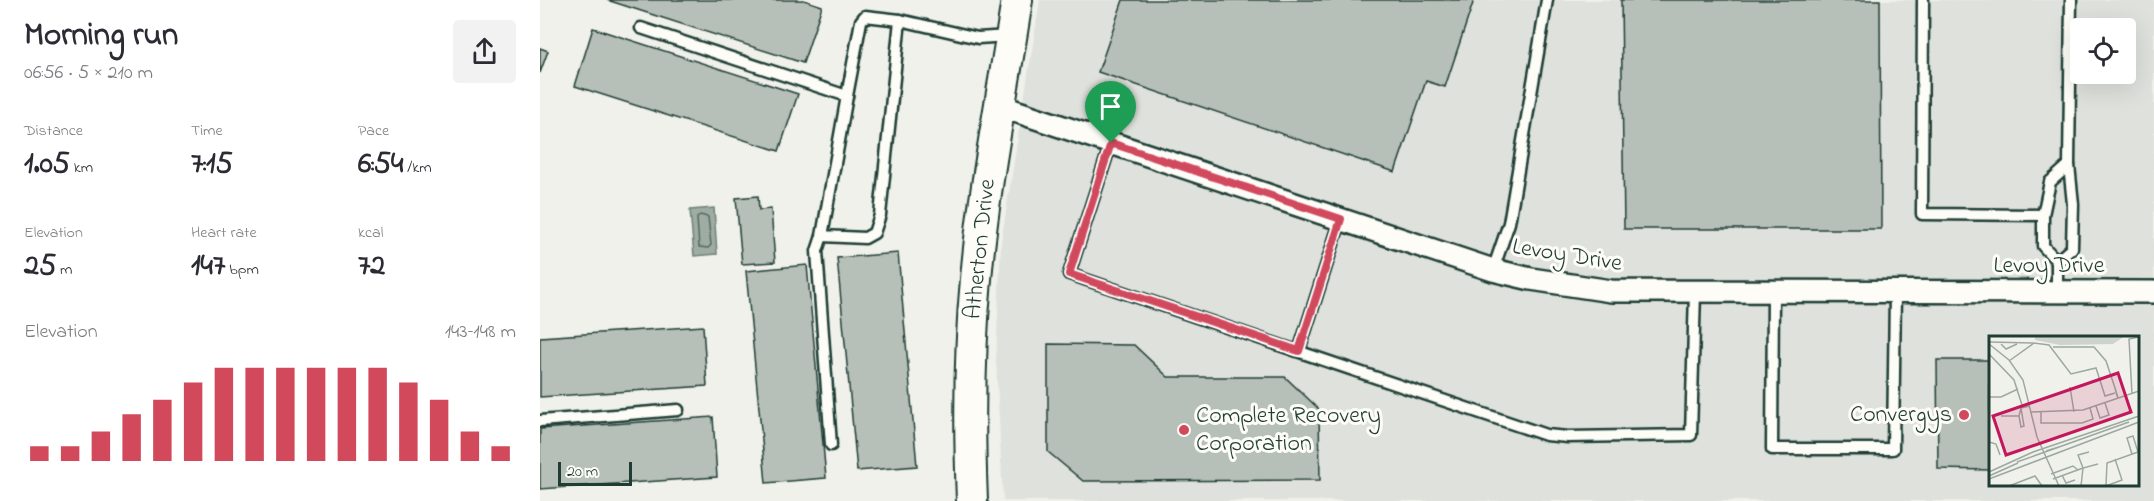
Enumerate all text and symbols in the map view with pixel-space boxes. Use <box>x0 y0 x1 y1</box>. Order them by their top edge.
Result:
text: Morning run <box>24 12 178 60</box>
map controls <box>2070 18 2136 84</box>
button: locate <box>2070 18 2136 84</box>
button: share <box>453 20 516 83</box>
text: 06:56 · 5 × 210 m <box>24 59 153 88</box>
pin <box>1085 81 1136 143</box>
icon: arrive <box>1094 90 1127 123</box>
text: Distance <box>24 119 83 143</box>
text: Time <box>191 119 223 143</box>
text: Pace <box>358 119 389 143</box>
text: 1.05 <box>24 143 70 187</box>
text: 7:15 <box>191 143 233 187</box>
text: 6:54 <box>358 143 403 187</box>
text: km <box>70 156 93 180</box>
text: /km <box>403 156 432 180</box>
street label: Atherton Drive <box>956 177 1006 321</box>
text: Elevation <box>24 221 83 245</box>
text: Heart rate <box>191 221 257 245</box>
text: kcal <box>358 221 383 245</box>
street label: Levoy Drive <box>1509 230 1625 283</box>
text: 25 <box>24 245 56 289</box>
text: 147 <box>191 245 225 289</box>
text: 72 <box>358 245 385 289</box>
street label: Levoy Drive <box>1994 249 2105 285</box>
text: m <box>56 258 73 282</box>
text: bpm <box>225 258 259 282</box>
text: Elevation <box>24 318 98 347</box>
text: 143–148 m <box>445 318 516 347</box>
inset map <box>1989 336 2139 486</box>
place label: Convergys <box>1850 398 1952 434</box>
place label: Complete Recovery Corporation <box>1196 399 1381 462</box>
marker: Convergys <box>1957 408 1971 422</box>
marker: Complete Recovery Corporation <box>1177 423 1191 437</box>
scale bar <box>558 459 632 486</box>
text: 20 m <box>567 460 598 484</box>

